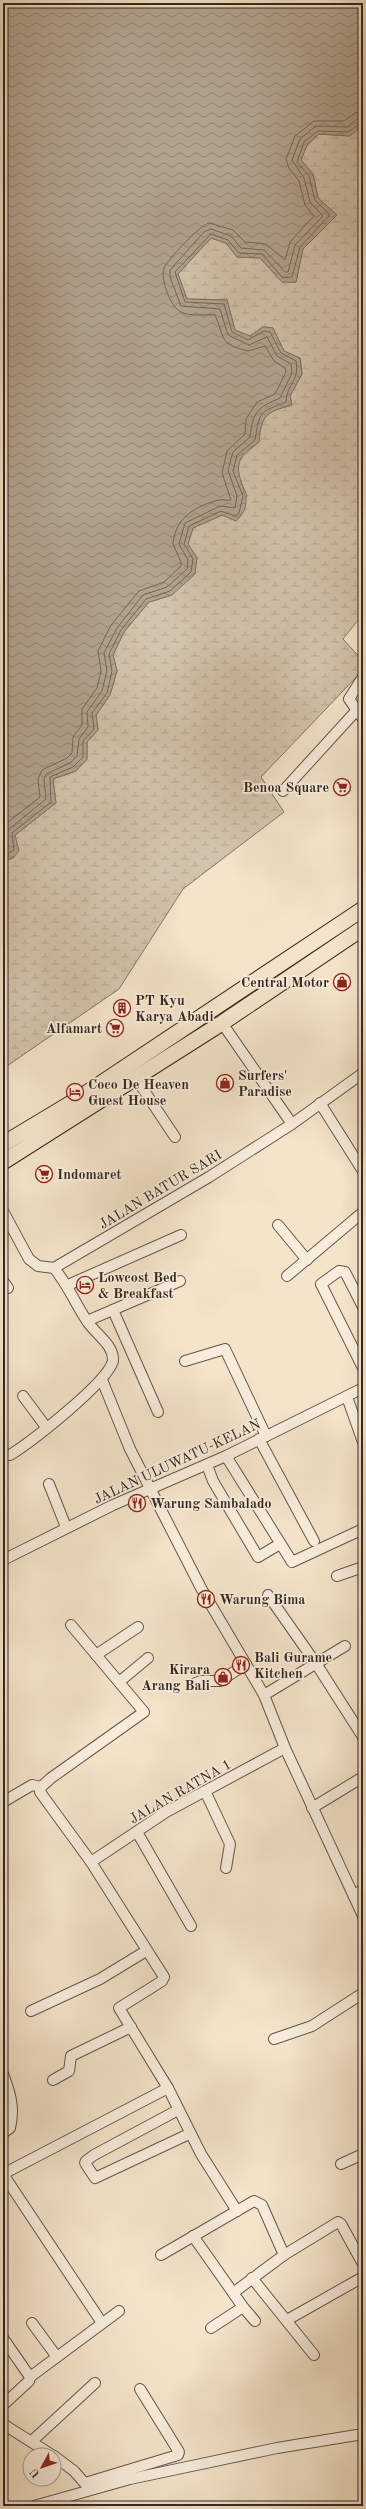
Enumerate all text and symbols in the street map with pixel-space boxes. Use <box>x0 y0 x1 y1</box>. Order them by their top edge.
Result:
supermarket icon: Benoa Square <box>332 777 352 797</box>
place label: Benoa Square <box>243 781 329 795</box>
shop icon: Central Motor <box>332 972 352 992</box>
place label: Central Motor <box>241 976 329 990</box>
place label: PT Kyu Karya Abadi <box>135 994 214 1024</box>
building icon: PT Kyu Karya Abadi <box>112 998 132 1018</box>
supermarket icon: Alfamart <box>105 1018 125 1038</box>
place label: Alfamart <box>46 1022 102 1036</box>
place label: Surfers' Paradise <box>238 1069 292 1099</box>
shop icon: Surfers' Paradise <box>215 1073 235 1093</box>
place label: Coco De Heaven Guest House <box>88 1078 189 1108</box>
hotel icon: Coco De Heaven Guest House <box>65 1082 85 1102</box>
street label: JALAN BATUR SARI <box>97 1148 224 1232</box>
supermarket icon: Indomaret <box>34 1164 54 1184</box>
place label: Indomaret <box>57 1168 122 1182</box>
place label: Lowcost Bed & Breakfast <box>98 1271 177 1301</box>
hotel icon: Lowcost Bed & Breakfast <box>75 1275 95 1295</box>
street label: JALAN ULUWATU-KELAN <box>92 1417 263 1507</box>
restaurant icon: Warung Sambalado <box>127 1493 147 1513</box>
place label: Warung Sambalado <box>150 1497 272 1511</box>
restaurant icon: Warung Bima <box>196 1589 216 1609</box>
place label: Warung Bima <box>219 1593 305 1607</box>
place label: Bali Gurame Kitchen <box>254 1651 332 1681</box>
restaurant icon: Bali Gurame Kitchen <box>231 1655 251 1675</box>
place label: Kirara Arang Bali <box>141 1663 210 1693</box>
shop icon: Kirara Arang Bali <box>213 1667 233 1687</box>
street label: JALAN RATNA 1 <box>127 1757 234 1827</box>
north arrow <box>22 2447 62 2487</box>
text: U <box>28 2465 43 2479</box>

